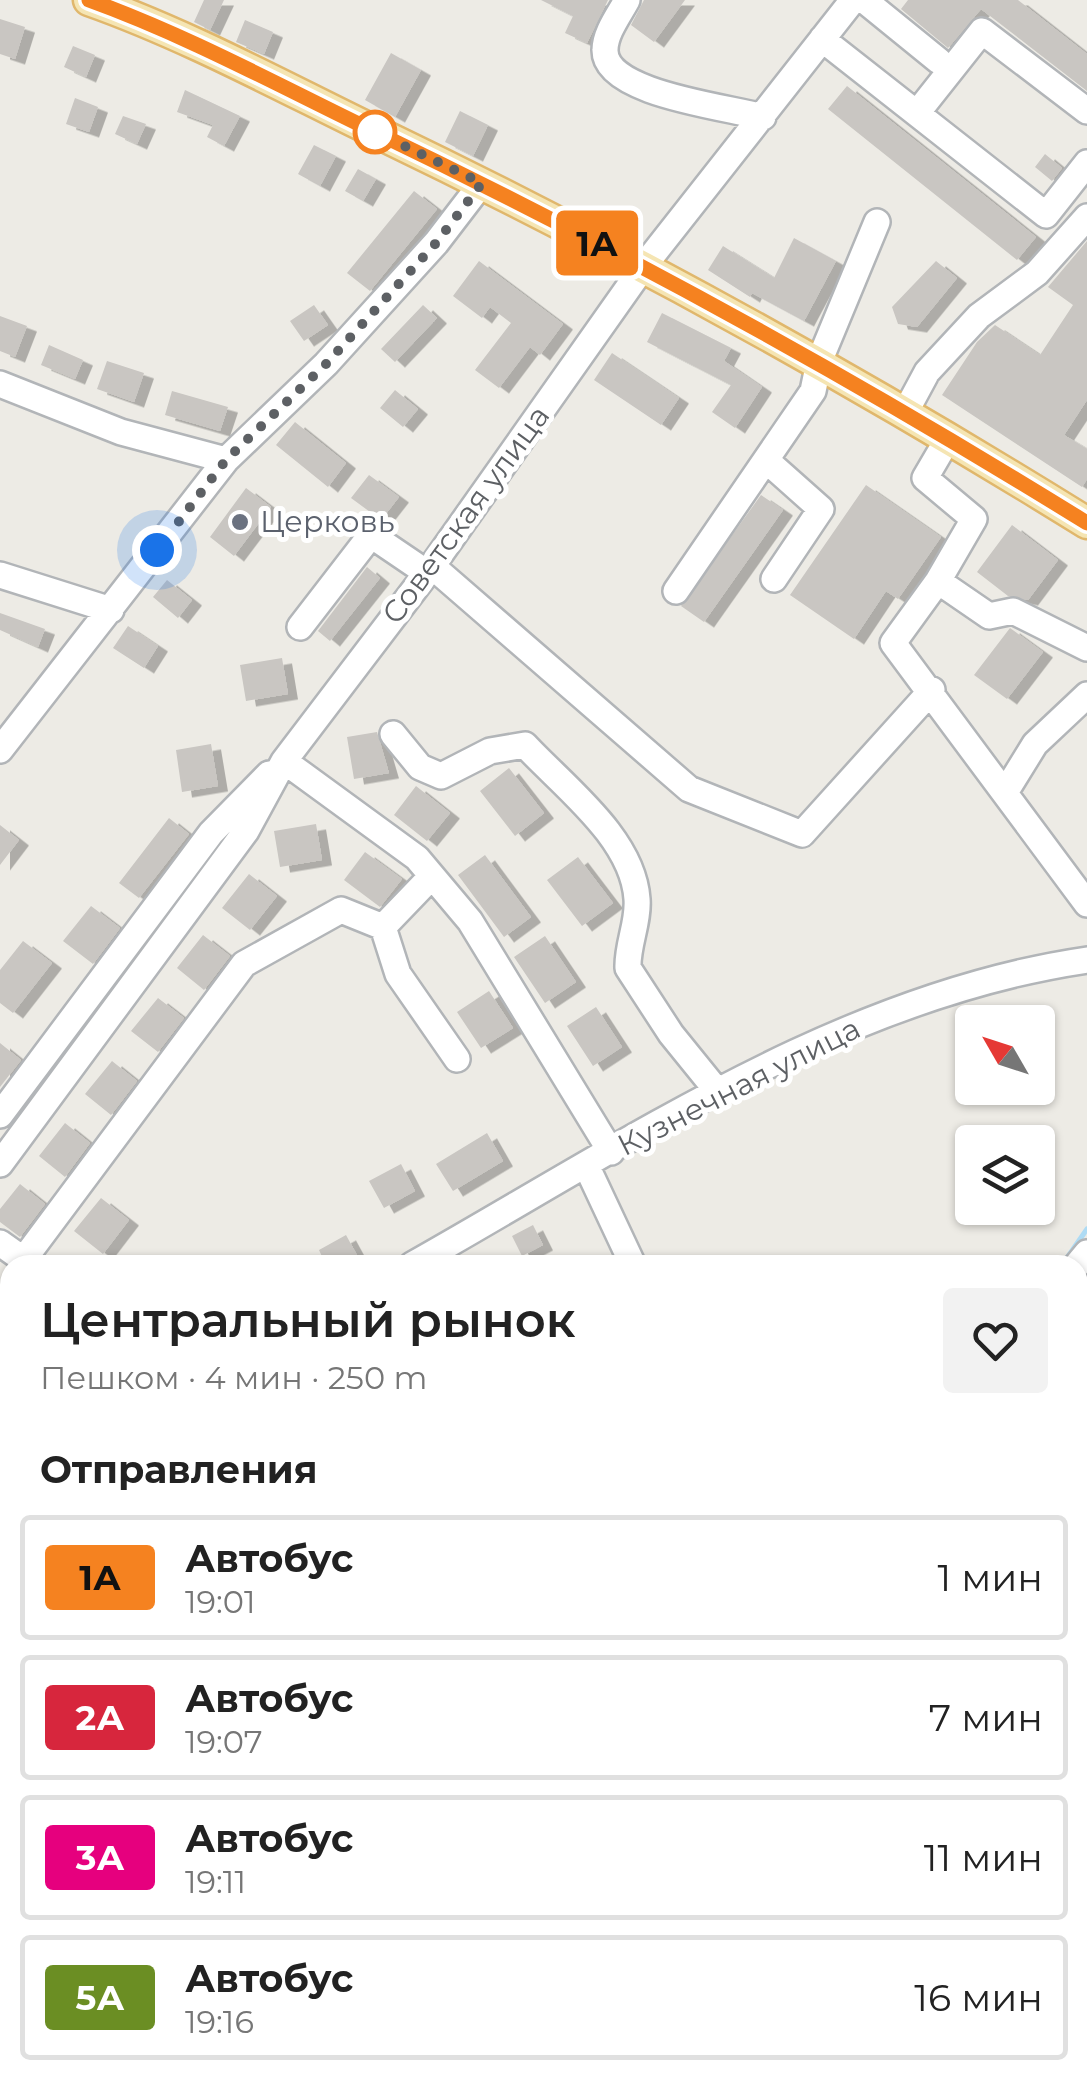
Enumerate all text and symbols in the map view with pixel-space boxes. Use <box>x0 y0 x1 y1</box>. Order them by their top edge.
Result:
unlabelled marker <box>354 111 396 153</box>
line badge: 1А <box>552 210 642 276</box>
text: 1А <box>576 222 618 265</box>
street label: Советская улица <box>374 398 557 631</box>
place label: Церковь <box>260 503 395 540</box>
marker: Церковь <box>229 511 251 533</box>
your location <box>132 525 182 575</box>
north arrow <box>955 1005 1055 1105</box>
map controls <box>955 1005 1055 1225</box>
street label: Кузнечная улица <box>611 1009 866 1164</box>
button: layers <box>955 1125 1055 1225</box>
button: heart <box>943 1288 1048 1393</box>
text: Центральный рынок <box>40 1291 575 1349</box>
text: Пешком · 4 мин · 250 m <box>40 1358 427 1397</box>
text: Отправления <box>40 1446 318 1493</box>
text: Автобус <box>185 1535 354 1582</box>
text: 1 мин <box>938 1554 1043 1601</box>
text: 1А <box>79 1556 121 1599</box>
text: 19:01 <box>185 1582 256 1621</box>
text: Автобус <box>185 1675 354 1722</box>
text: 7 мин <box>929 1694 1043 1741</box>
text: 2А <box>76 1696 124 1739</box>
text: 19:07 <box>185 1722 263 1761</box>
text: Автобус <box>185 1815 354 1862</box>
text: 11 мин <box>924 1834 1043 1881</box>
text: 3А <box>76 1836 124 1879</box>
text: 19:11 <box>185 1862 246 1901</box>
text: Автобус <box>185 1955 354 2002</box>
text: 16 мин <box>914 1974 1043 2021</box>
text: 5А <box>76 1976 124 2019</box>
text: 19:16 <box>185 2002 254 2041</box>

